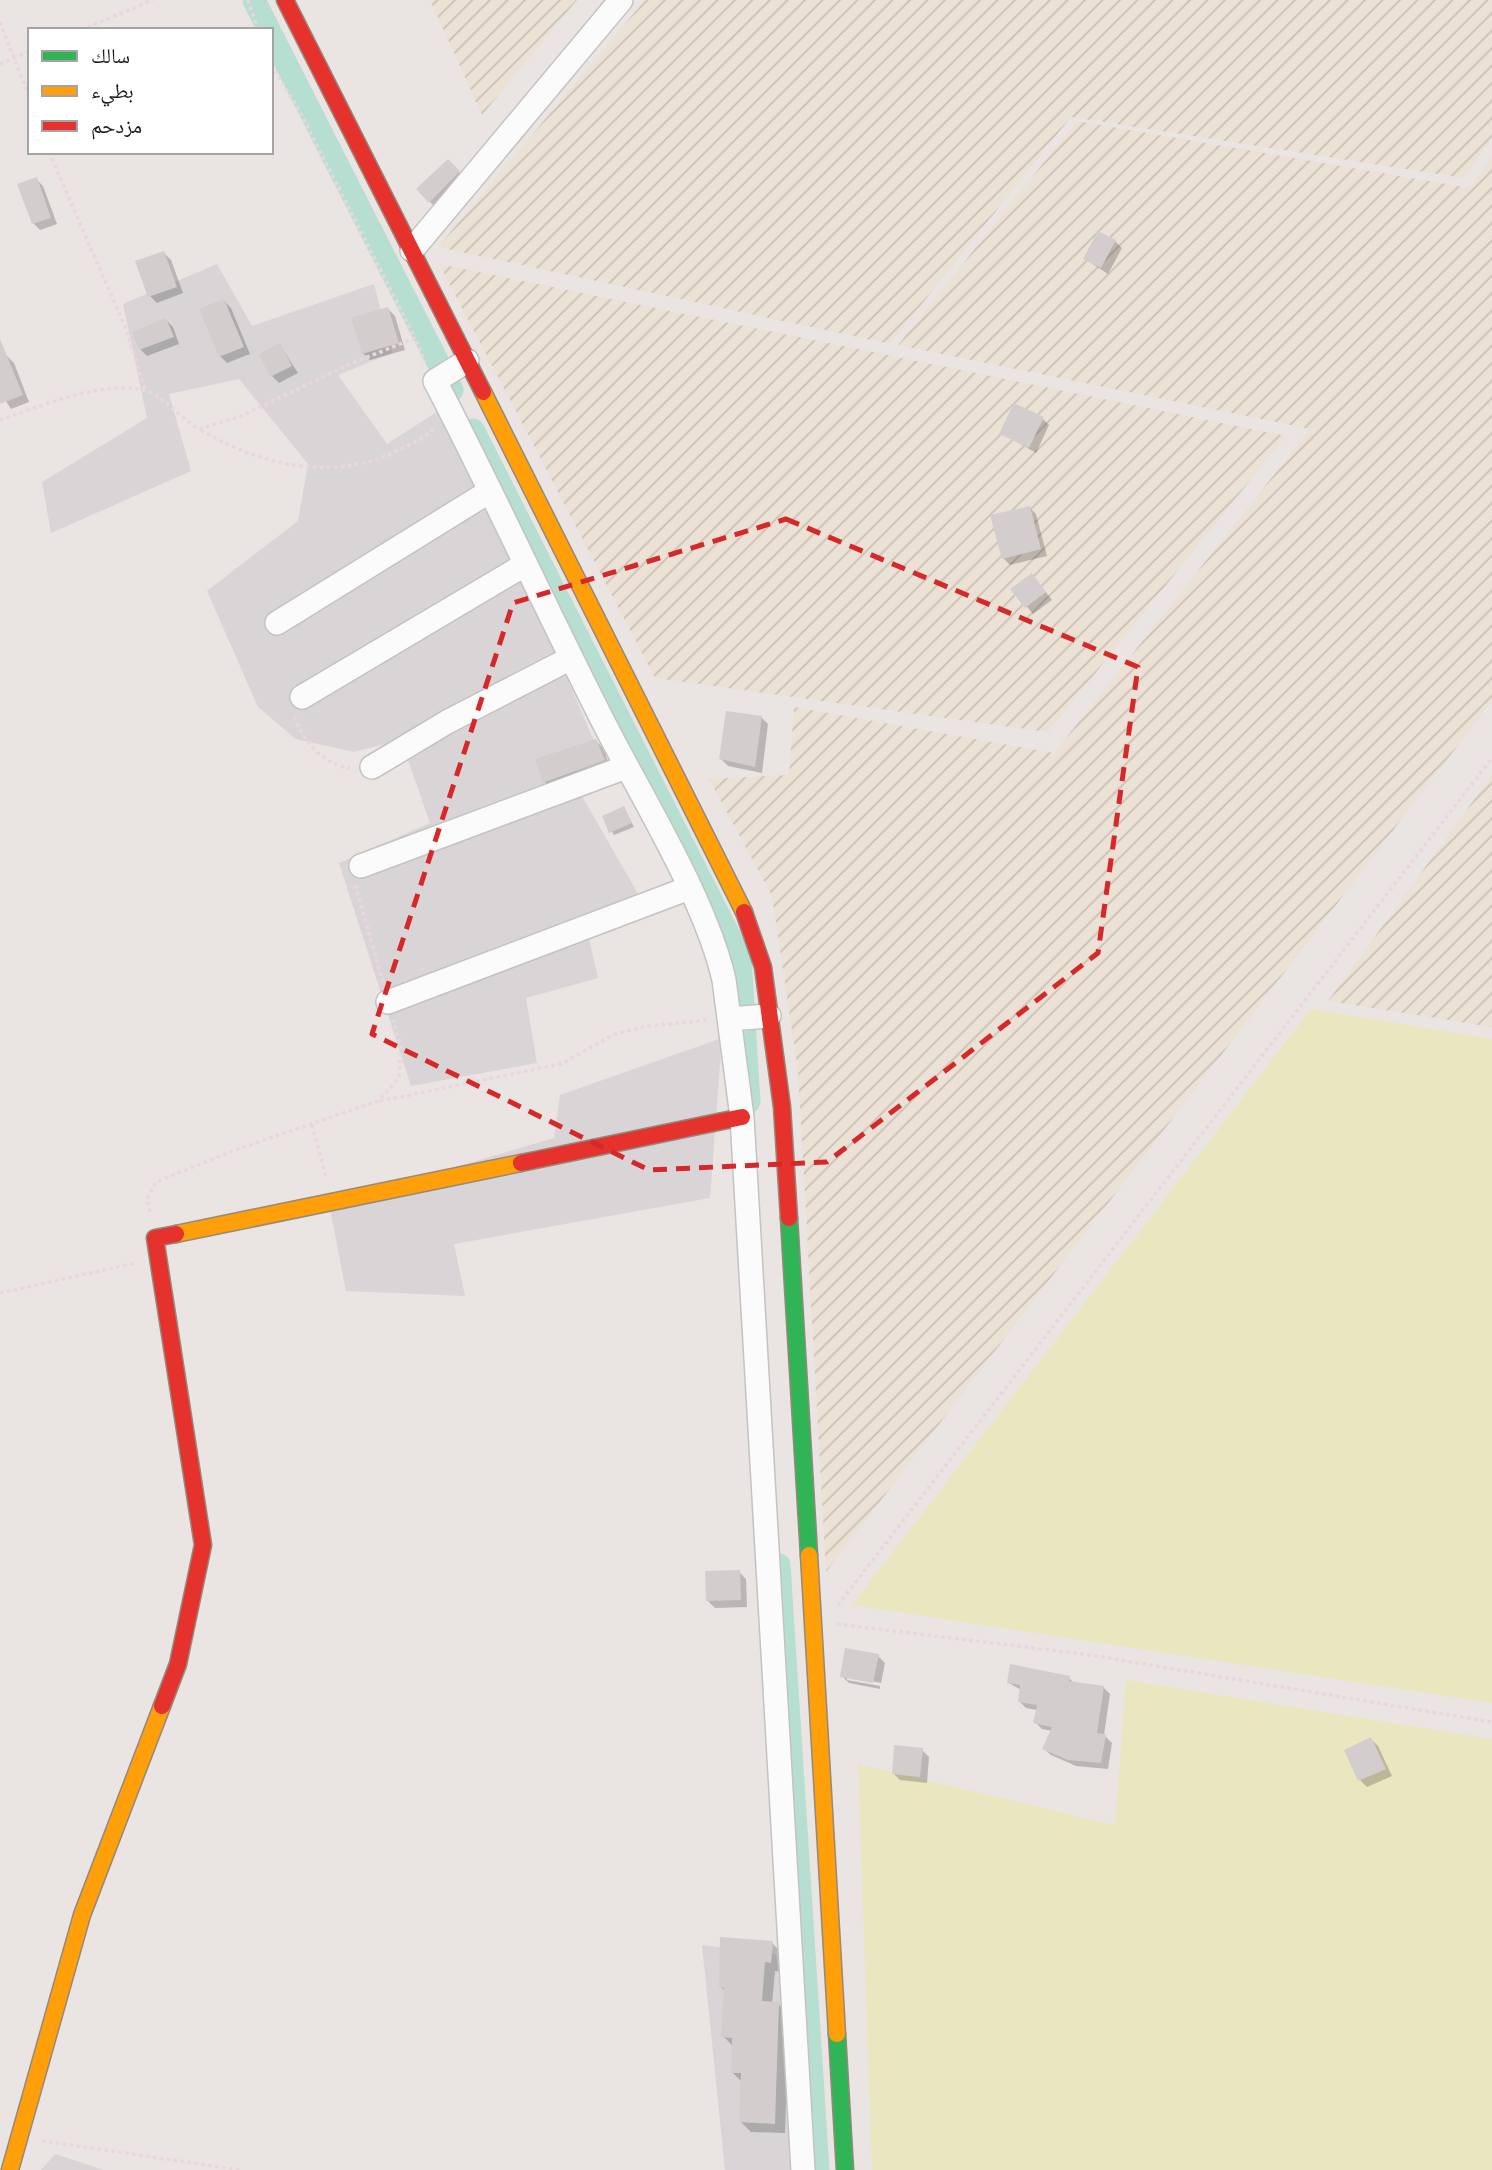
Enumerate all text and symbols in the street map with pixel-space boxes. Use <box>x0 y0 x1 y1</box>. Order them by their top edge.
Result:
legend <box>28 28 273 154</box>
text: سالك <box>91 42 130 70</box>
text: بطيء <box>91 77 134 107</box>
text: مزدحم <box>91 112 142 140</box>

